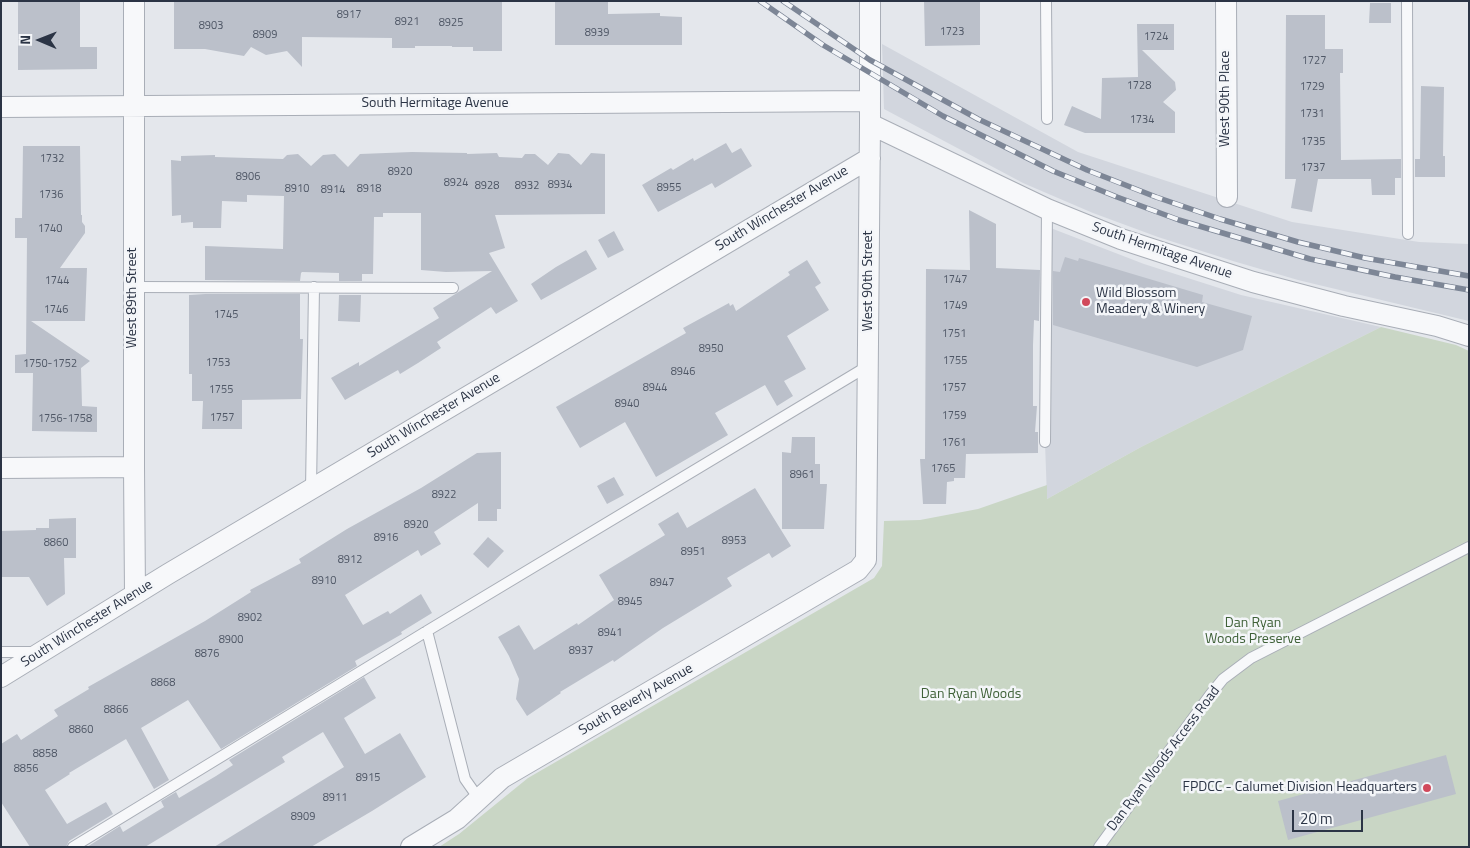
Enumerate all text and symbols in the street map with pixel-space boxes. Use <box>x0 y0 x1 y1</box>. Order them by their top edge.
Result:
house number: 8917 <box>337 8 361 22</box>
north arrow <box>15 15 65 65</box>
house number: 8921 <box>395 15 419 29</box>
house number: 8925 <box>439 16 463 30</box>
house number: 8903 <box>199 19 223 33</box>
house number: 1723 <box>940 25 964 39</box>
house number: 8939 <box>585 26 609 40</box>
house number: 8909 <box>253 28 277 42</box>
house number: 1724 <box>1144 30 1168 44</box>
text: N <box>14 35 35 45</box>
street label: West 90th Place <box>1218 51 1234 147</box>
house number: 1727 <box>1302 54 1326 68</box>
house number: 1728 <box>1127 79 1151 93</box>
house number: 1729 <box>1300 80 1324 94</box>
street label: South Hermitage Avenue <box>361 96 509 112</box>
house number: 1731 <box>1300 107 1324 121</box>
house number: 1734 <box>1130 113 1154 127</box>
house number: 1735 <box>1301 135 1325 149</box>
house number: 1732 <box>40 152 64 166</box>
house number: 1737 <box>1301 161 1325 175</box>
street label: South Winchester Avenue <box>713 163 851 255</box>
house number: 8920 <box>388 165 412 179</box>
house number: 8906 <box>236 170 260 184</box>
house number: 8924 <box>444 176 468 190</box>
house number: 8934 <box>548 178 572 192</box>
house number: 8928 <box>475 179 499 193</box>
house number: 8932 <box>515 179 539 193</box>
house number: 8955 <box>657 181 681 195</box>
house number: 8910 <box>285 182 309 196</box>
house number: 8918 <box>357 182 381 196</box>
house number: 8914 <box>321 183 345 197</box>
house number: 1736 <box>39 188 63 202</box>
street label: South Hermitage Avenue <box>1090 219 1234 283</box>
house number: 1740 <box>38 222 62 236</box>
street label: West 90th Street <box>861 231 877 331</box>
street label: West 89th Street <box>125 248 141 348</box>
house number: 1747 <box>943 273 967 287</box>
house number: 1744 <box>45 274 69 288</box>
place label: Wild Blossom Meadery & Winery <box>1096 286 1205 318</box>
marker: Wild Blossom Meadery & Winery <box>1080 296 1092 308</box>
house number: 1749 <box>943 299 967 313</box>
house number: 1746 <box>44 303 68 317</box>
house number: 1745 <box>214 308 238 322</box>
house number: 1751 <box>942 327 966 341</box>
house number: 8950 <box>699 342 723 356</box>
house number: 1755 <box>943 354 967 368</box>
house number: 1753 <box>206 356 230 370</box>
house number: 1750-1752 <box>23 357 77 371</box>
house number: 8946 <box>671 365 695 379</box>
street label: South Winchester Avenue <box>365 370 503 462</box>
house number: 8944 <box>643 381 667 395</box>
house number: 1757 <box>942 381 966 395</box>
house number: 1755 <box>209 383 233 397</box>
house number: 8940 <box>615 397 639 411</box>
house number: 1759 <box>942 409 966 423</box>
house number: 1757 <box>210 411 234 425</box>
house number: 1756-1758 <box>38 412 92 426</box>
house number: 1761 <box>942 436 966 450</box>
house number: 1765 <box>931 462 955 476</box>
house number: 8961 <box>790 468 814 482</box>
house number: 8922 <box>432 488 456 502</box>
house number: 8920 <box>404 518 428 532</box>
house number: 8916 <box>374 531 398 545</box>
house number: 8953 <box>722 534 746 548</box>
house number: 8860 <box>44 536 68 550</box>
house number: 8951 <box>681 545 705 559</box>
house number: 8912 <box>338 553 362 567</box>
house number: 8910 <box>312 574 336 588</box>
house number: 8947 <box>650 576 674 590</box>
street label: South Winchester Avenue <box>18 577 156 671</box>
house number: 8945 <box>618 595 642 609</box>
house number: 8902 <box>238 611 262 625</box>
park label: Dan Ryan Woods Preserve <box>1205 616 1301 648</box>
house number: 8941 <box>598 626 622 640</box>
house number: 8900 <box>219 633 243 647</box>
house number: 8937 <box>569 644 593 658</box>
house number: 8876 <box>195 647 219 661</box>
street label: South Beverly Avenue <box>576 661 696 739</box>
house number: 8868 <box>151 676 175 690</box>
street label: Dan Ryan Woods Access Road <box>1104 683 1224 835</box>
park label: Dan Ryan Woods <box>921 687 1021 703</box>
house number: 8866 <box>104 703 128 717</box>
house number: 8860 <box>69 723 93 737</box>
house number: 8858 <box>33 747 57 761</box>
house number: 8856 <box>14 762 38 776</box>
house number: 8915 <box>356 771 380 785</box>
place label: FPDCC - Calumet Division Headquarters <box>1183 780 1417 796</box>
marker: FPDCC - Calumet Division Headquarters <box>1421 782 1433 794</box>
house number: 8911 <box>323 791 347 805</box>
scale bar <box>1295 800 1366 832</box>
text: 20 m <box>1300 807 1333 830</box>
house number: 8909 <box>291 810 315 824</box>

